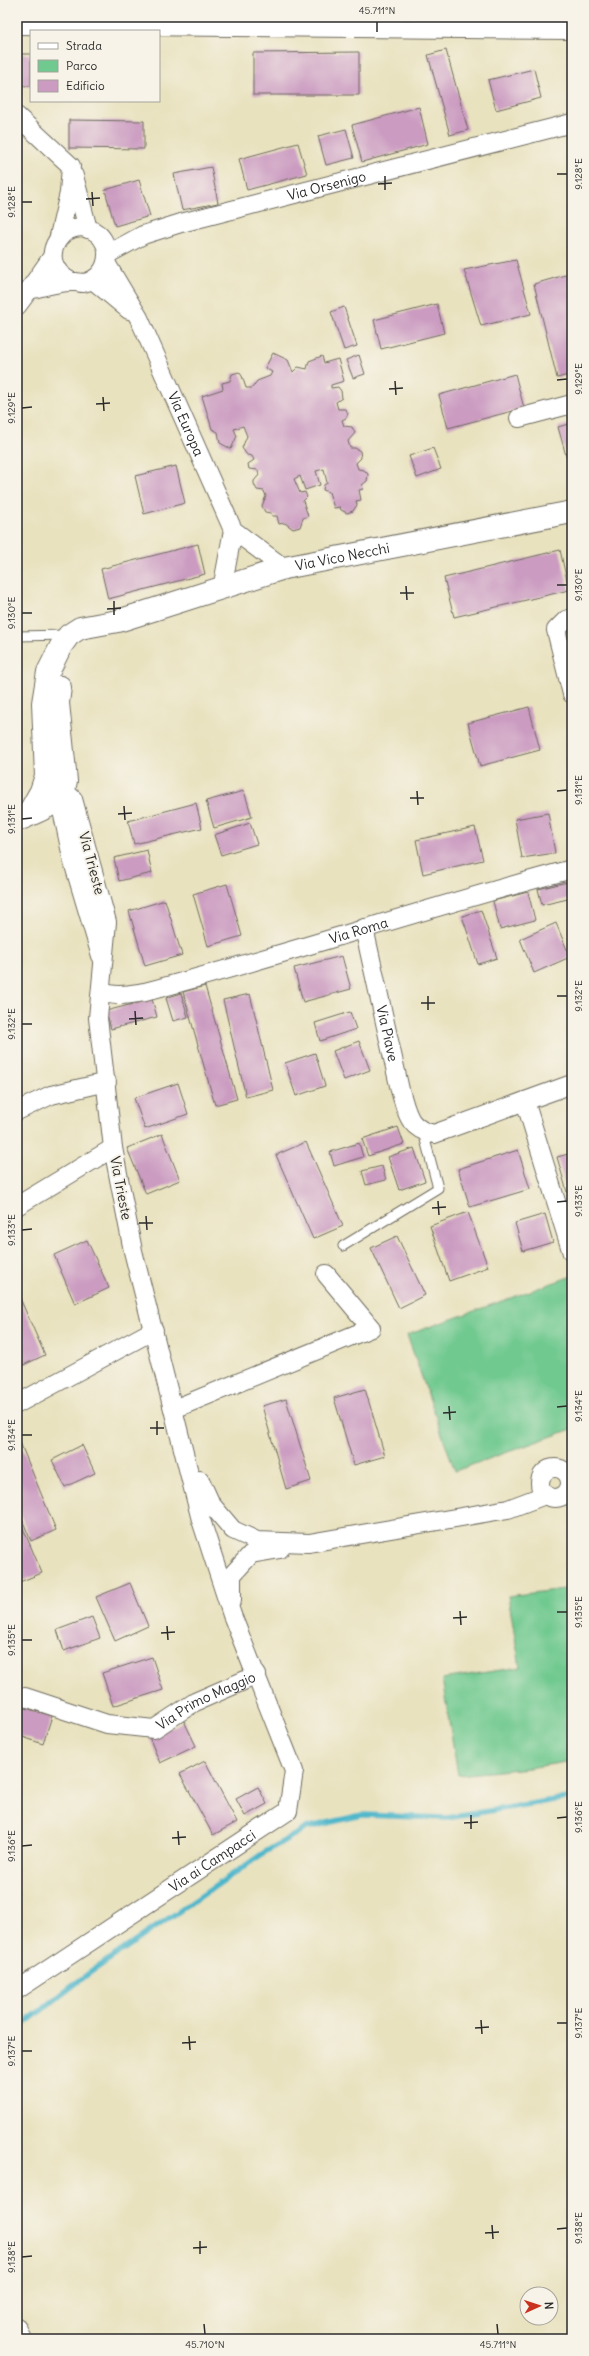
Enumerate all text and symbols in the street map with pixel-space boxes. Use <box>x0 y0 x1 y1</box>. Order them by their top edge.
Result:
text: 45.711°N <box>359 4 395 17</box>
legend <box>30 30 160 102</box>
text: Strada <box>66 38 102 53</box>
text: Parco <box>66 58 98 73</box>
text: Edificio <box>66 78 105 93</box>
text: 9.128°E <box>572 158 585 190</box>
street label: Via Orsenigo <box>285 167 368 204</box>
text: 9.128°E <box>5 186 18 218</box>
text: 9.129°E <box>572 363 585 395</box>
street label: Via Europa <box>164 389 208 459</box>
text: 9.129°E <box>5 392 18 424</box>
street label: Via Vico Necchi <box>294 539 391 575</box>
text: 9.130°E <box>572 569 585 601</box>
text: 9.130°E <box>5 597 18 629</box>
text: 9.131°E <box>572 775 585 805</box>
text: 9.131°E <box>5 804 18 834</box>
street label: Via Trieste <box>75 830 109 896</box>
street label: Via Roma <box>327 913 390 948</box>
text: 9.132°E <box>572 980 585 1012</box>
street label: Via Piave <box>372 1004 402 1063</box>
text: 9.132°E <box>5 1008 18 1040</box>
street label: Via Trieste <box>106 1155 136 1221</box>
text: 9.133°E <box>572 1185 585 1217</box>
text: 9.133°E <box>5 1214 18 1246</box>
text: 9.134°E <box>572 1390 585 1422</box>
text: 9.134°E <box>5 1419 18 1451</box>
text: 9.135°E <box>572 1596 585 1628</box>
text: 9.135°E <box>5 1624 18 1656</box>
street label: Via Primo Maggio <box>153 1668 259 1734</box>
text: 9.136°E <box>572 1801 585 1833</box>
street label: Via ai Campacci <box>165 1826 259 1896</box>
text: 9.136°E <box>5 1830 18 1862</box>
text: 9.137°E <box>572 2007 585 2038</box>
text: 9.137°E <box>5 2035 18 2066</box>
text: 9.138°E <box>572 2212 585 2244</box>
text: 9.138°E <box>5 2241 18 2273</box>
north arrow <box>519 2286 559 2326</box>
text: N <box>542 2301 556 2310</box>
text: 45.710°N <box>185 2338 225 2351</box>
text: 45.711°N <box>480 2338 516 2351</box>

